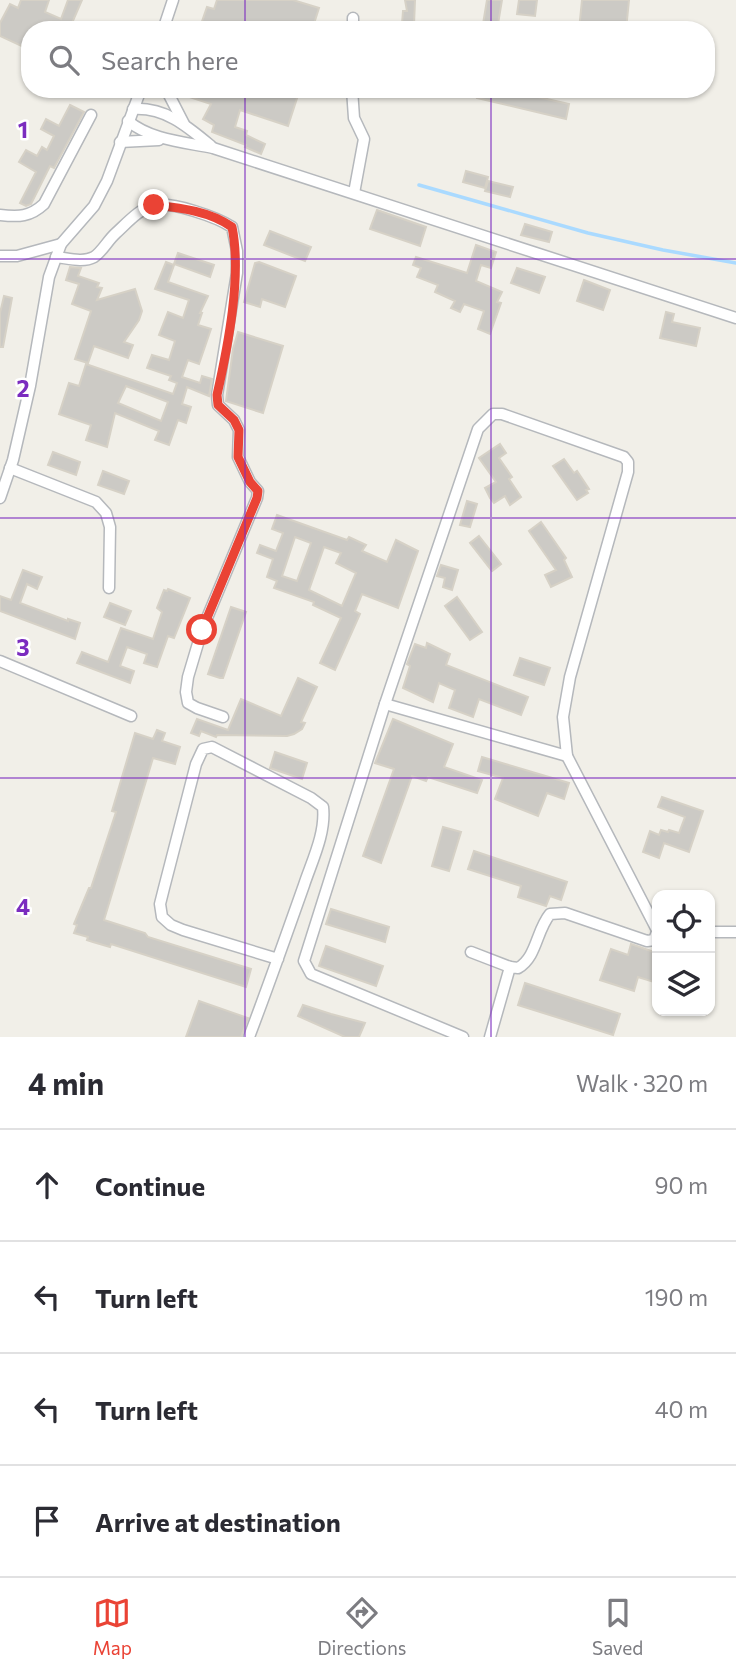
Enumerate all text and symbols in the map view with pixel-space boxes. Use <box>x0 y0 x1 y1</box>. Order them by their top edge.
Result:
search box <box>21 21 715 98</box>
icon: search <box>45 41 83 79</box>
text: Search here <box>101 44 239 75</box>
text: 1 <box>18 115 28 143</box>
route end <box>138 189 169 220</box>
text: 2 <box>16 374 30 402</box>
route start <box>186 614 217 645</box>
text: 3 <box>16 633 30 661</box>
map controls <box>652 890 715 1016</box>
button: locate <box>652 890 715 953</box>
text: 4 <box>16 892 30 920</box>
button: layers <box>652 953 715 1016</box>
text: 4 min <box>28 1064 104 1101</box>
text: Walk · 320 m <box>576 1069 708 1097</box>
icon: ahead <box>28 1166 66 1204</box>
text: Continue <box>95 1170 205 1201</box>
text: 90 m <box>655 1171 708 1199</box>
icon: left <box>28 1278 66 1316</box>
text: Turn left <box>95 1282 198 1313</box>
text: 190 m <box>645 1283 708 1311</box>
icon: left <box>28 1390 66 1428</box>
text: Turn left <box>95 1394 198 1425</box>
text: 40 m <box>655 1395 708 1423</box>
icon: arrive <box>28 1502 66 1540</box>
text: Arrive at destination <box>95 1506 341 1537</box>
tab: Map <box>93 1594 132 1659</box>
tab: Directions <box>317 1594 407 1659</box>
tab: Saved <box>592 1594 643 1659</box>

